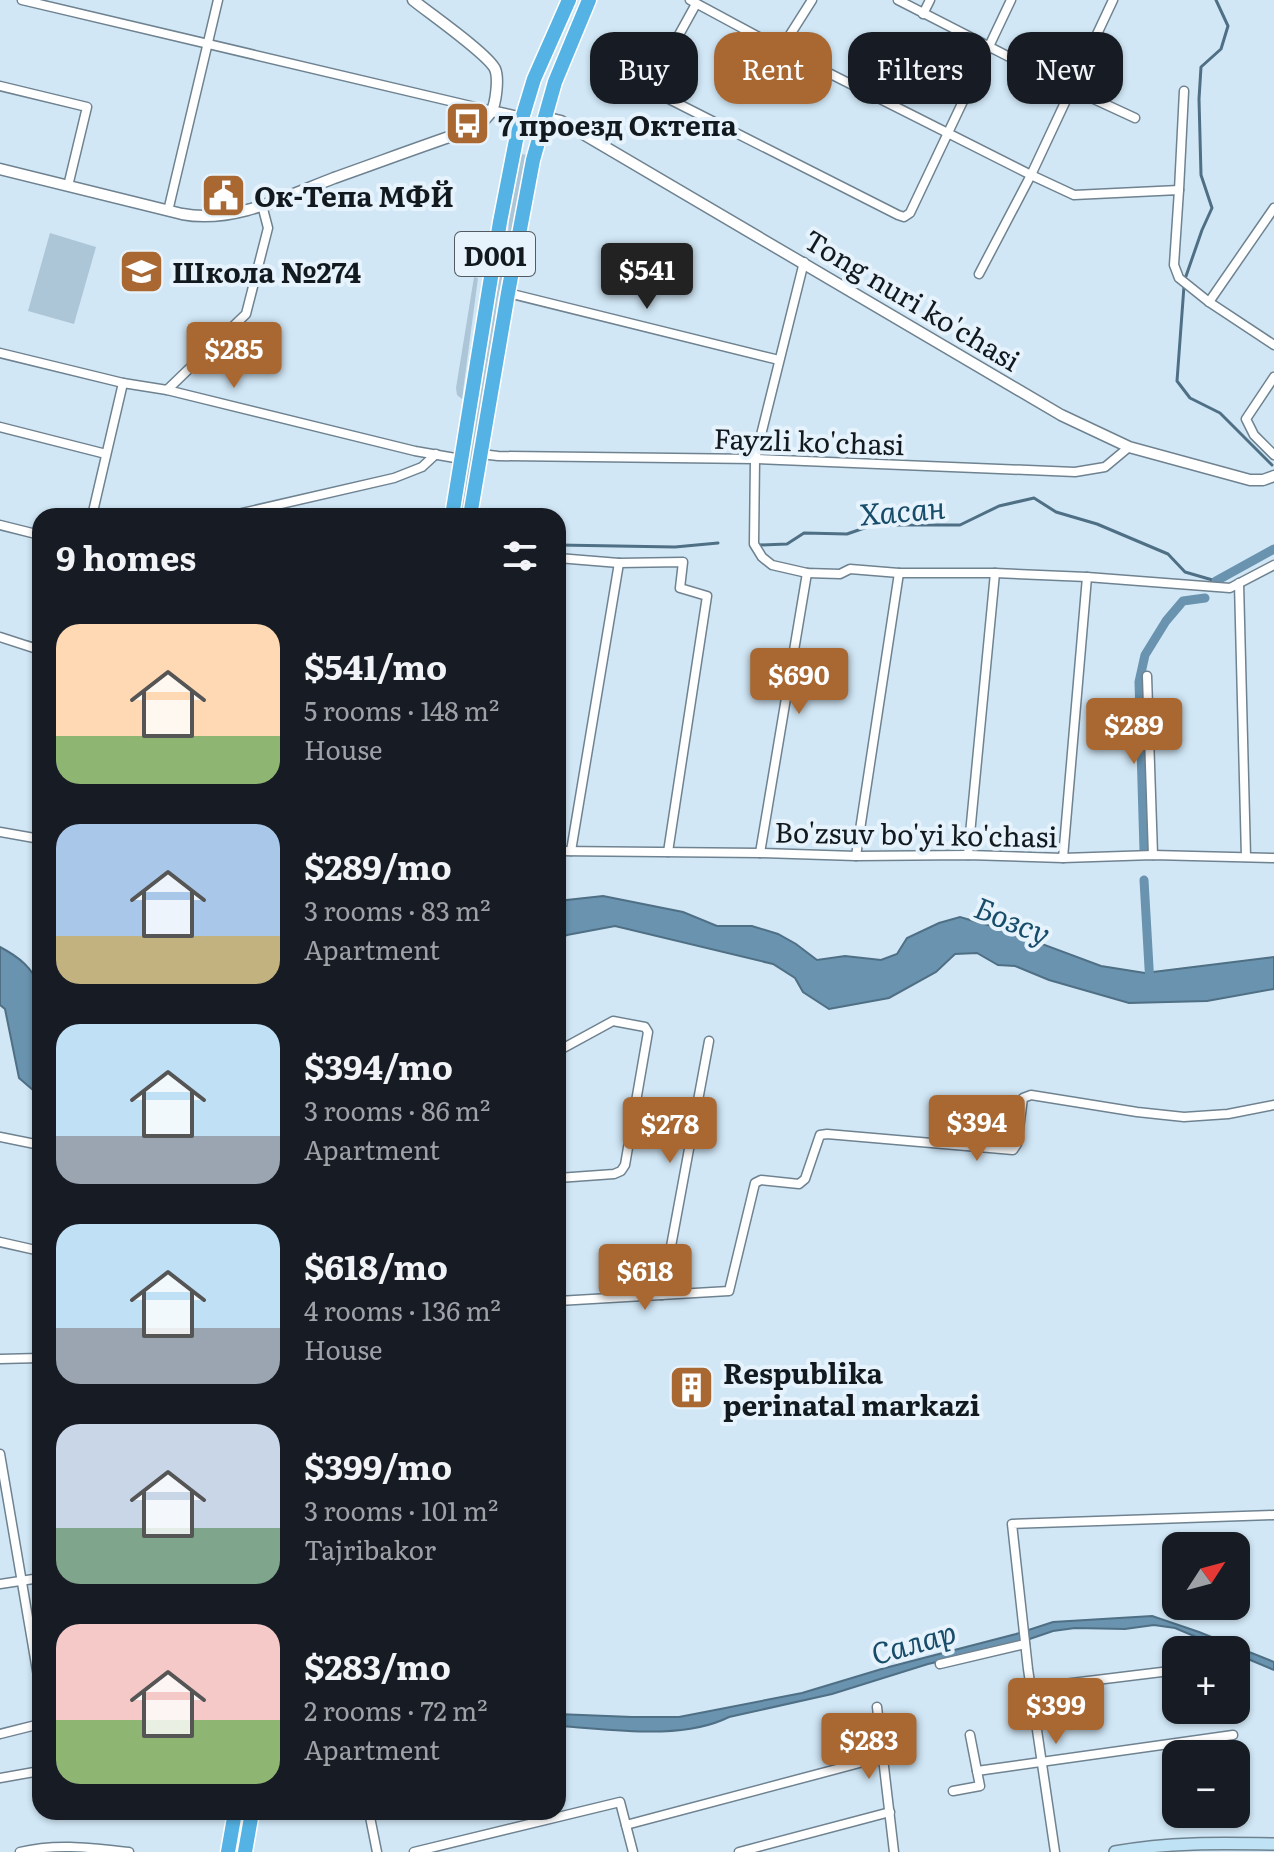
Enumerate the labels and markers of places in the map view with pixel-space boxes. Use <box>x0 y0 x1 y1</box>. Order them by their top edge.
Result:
bus stop icon: 7 проезд Октепа <box>443 100 491 148</box>
place label: 7 проезд Октепа <box>498 103 738 145</box>
public building icon: Ок-Тепа МФЙ <box>199 171 247 219</box>
place label: Ок-Тепа МФЙ <box>254 174 454 216</box>
pin: $541 <box>600 243 694 311</box>
school or university icon: Школа №274 <box>117 247 165 295</box>
place label: Школа №274 <box>172 250 361 292</box>
pin: $285 <box>187 322 281 390</box>
pin: $690 <box>752 648 846 716</box>
pin: $289 <box>1087 698 1181 766</box>
pin: $394 <box>930 1095 1024 1163</box>
pin: $278 <box>623 1097 717 1165</box>
pin: $618 <box>598 1244 692 1312</box>
place label: Respublika perinatal markazi <box>723 1351 980 1425</box>
building icon: Respublika perinatal markazi <box>668 1364 716 1412</box>
pin: $399 <box>1009 1678 1103 1746</box>
pin: $283 <box>822 1713 916 1781</box>

